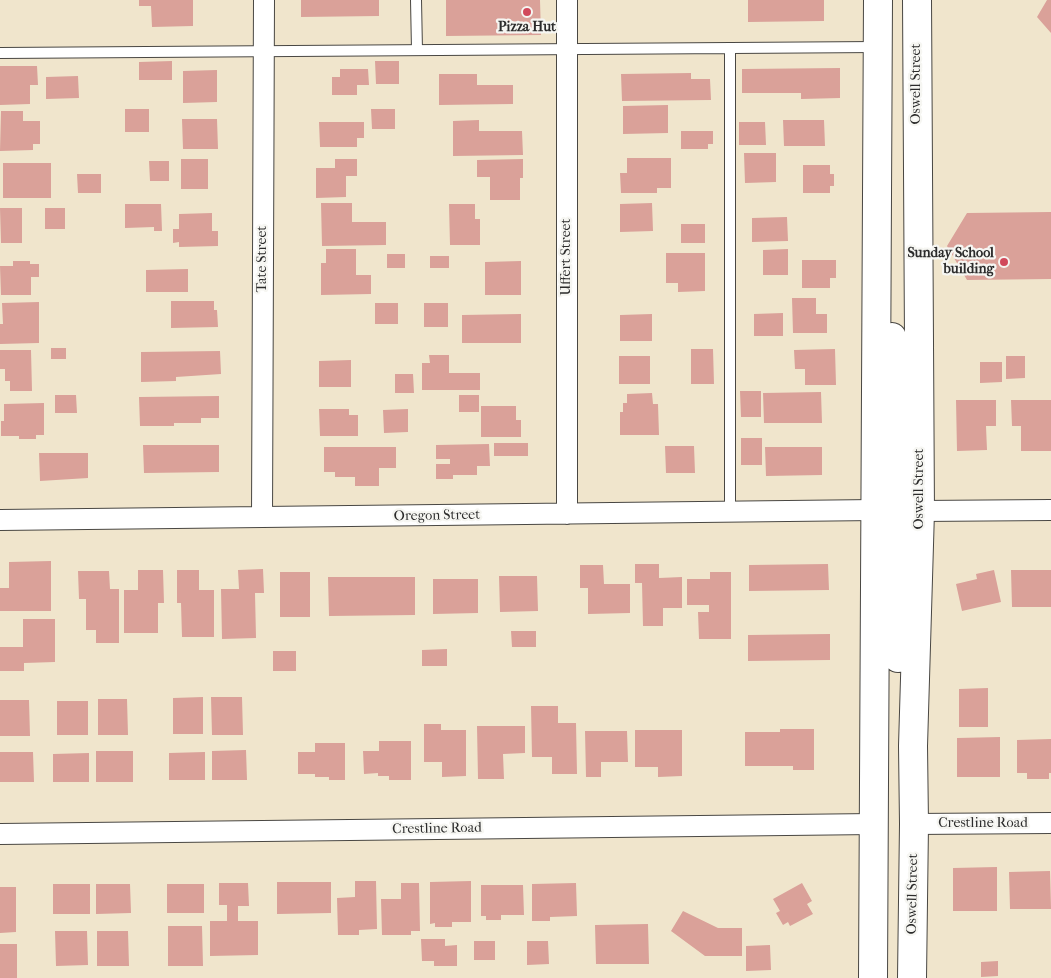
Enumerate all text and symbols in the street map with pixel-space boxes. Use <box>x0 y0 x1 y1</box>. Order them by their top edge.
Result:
marker: Pizza Hut <box>521 6 533 18</box>
place label: Pizza Hut <box>498 20 556 36</box>
street label: Oswell Street <box>909 44 925 124</box>
street label: Uffert Street <box>559 218 575 296</box>
street label: Tate Street <box>255 226 271 292</box>
place label: Sunday School building <box>907 246 994 278</box>
marker: Sunday School building <box>998 256 1010 268</box>
street label: Oswell Street <box>912 449 928 529</box>
street label: Oregon Street <box>394 507 480 525</box>
street label: Crestline Road <box>938 816 1028 832</box>
street label: Crestline Road <box>392 820 482 838</box>
street label: Oswell Street <box>904 853 922 935</box>

